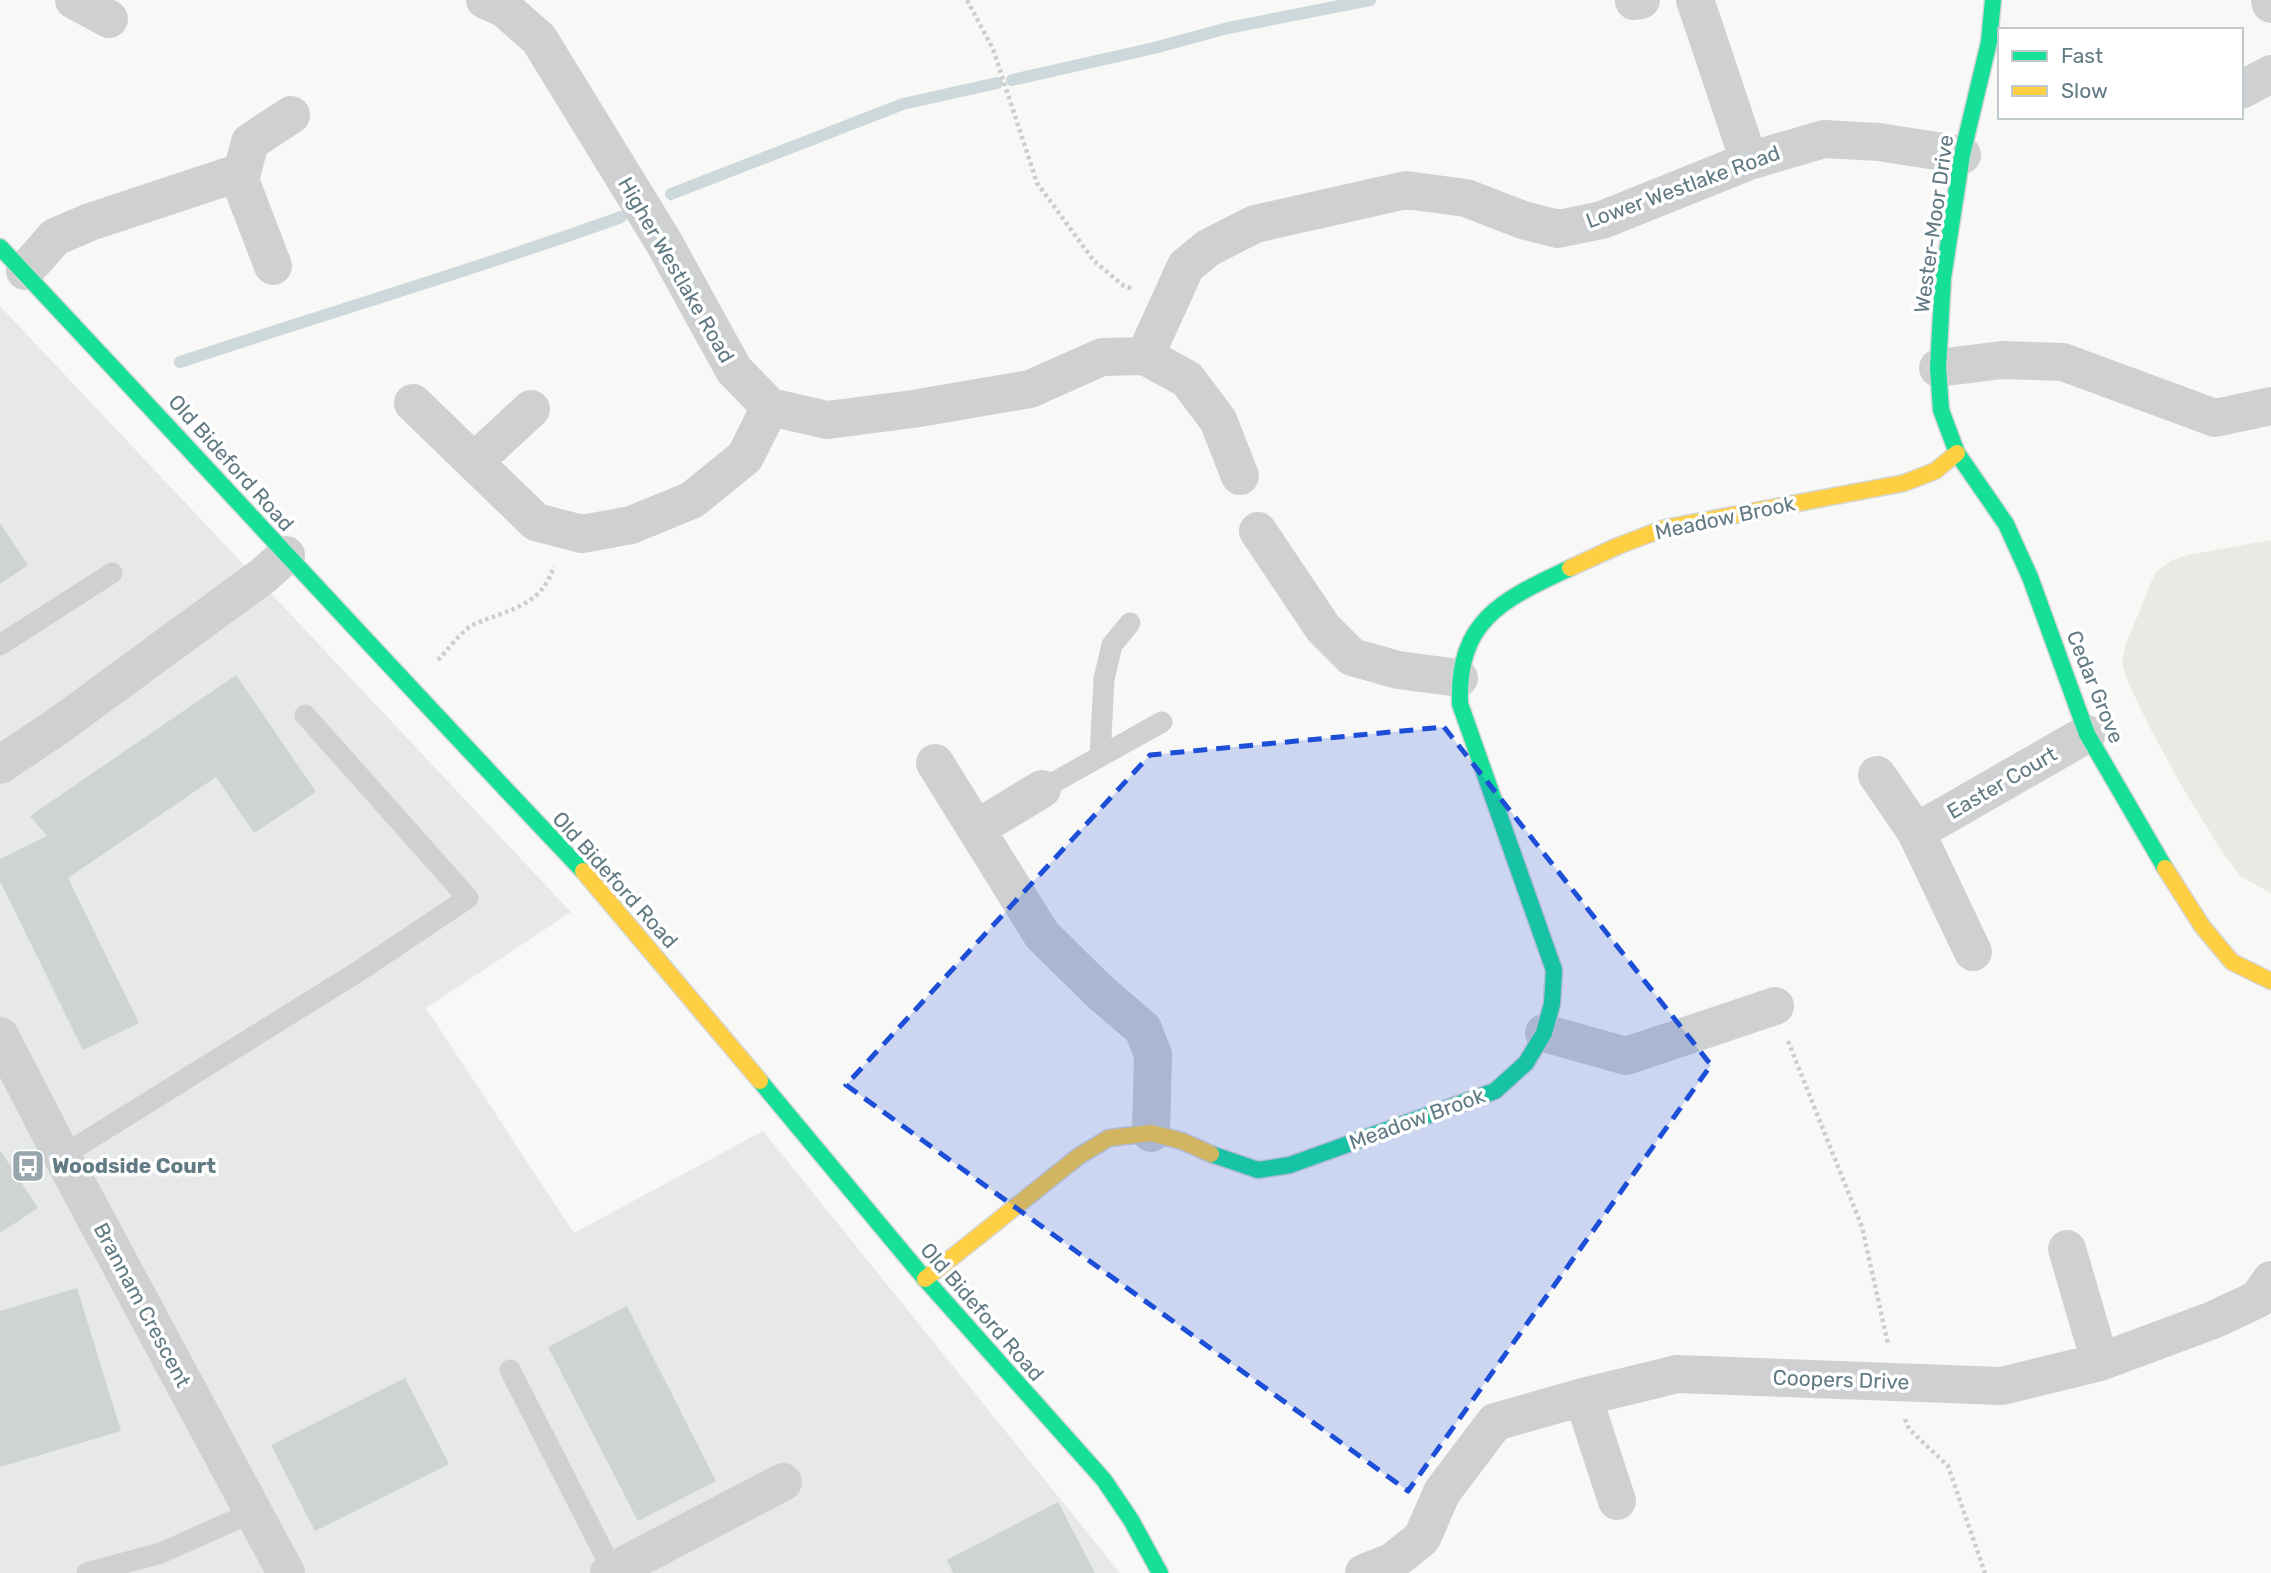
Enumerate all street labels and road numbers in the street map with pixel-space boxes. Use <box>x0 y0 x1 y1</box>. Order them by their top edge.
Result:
street label: Wester-Moor Drive <box>1909 133 1958 315</box>
street label: Lower Westlake Road <box>1582 140 1783 233</box>
street label: Higher Westlake Road <box>613 172 740 367</box>
street label: Old Bideford Road <box>163 389 299 536</box>
street label: Meadow Brook <box>1653 490 1797 545</box>
street label: Cedar Grove <box>2062 627 2129 747</box>
street label: Easter Court <box>1942 741 2061 824</box>
street label: Old Bideford Road <box>547 806 683 953</box>
street label: Meadow Brook <box>1346 1082 1488 1155</box>
street label: Brannam Crescent <box>89 1218 196 1391</box>
street label: Old Bideford Road <box>915 1237 1049 1386</box>
street label: Coopers Drive <box>1772 1365 1910 1394</box>

